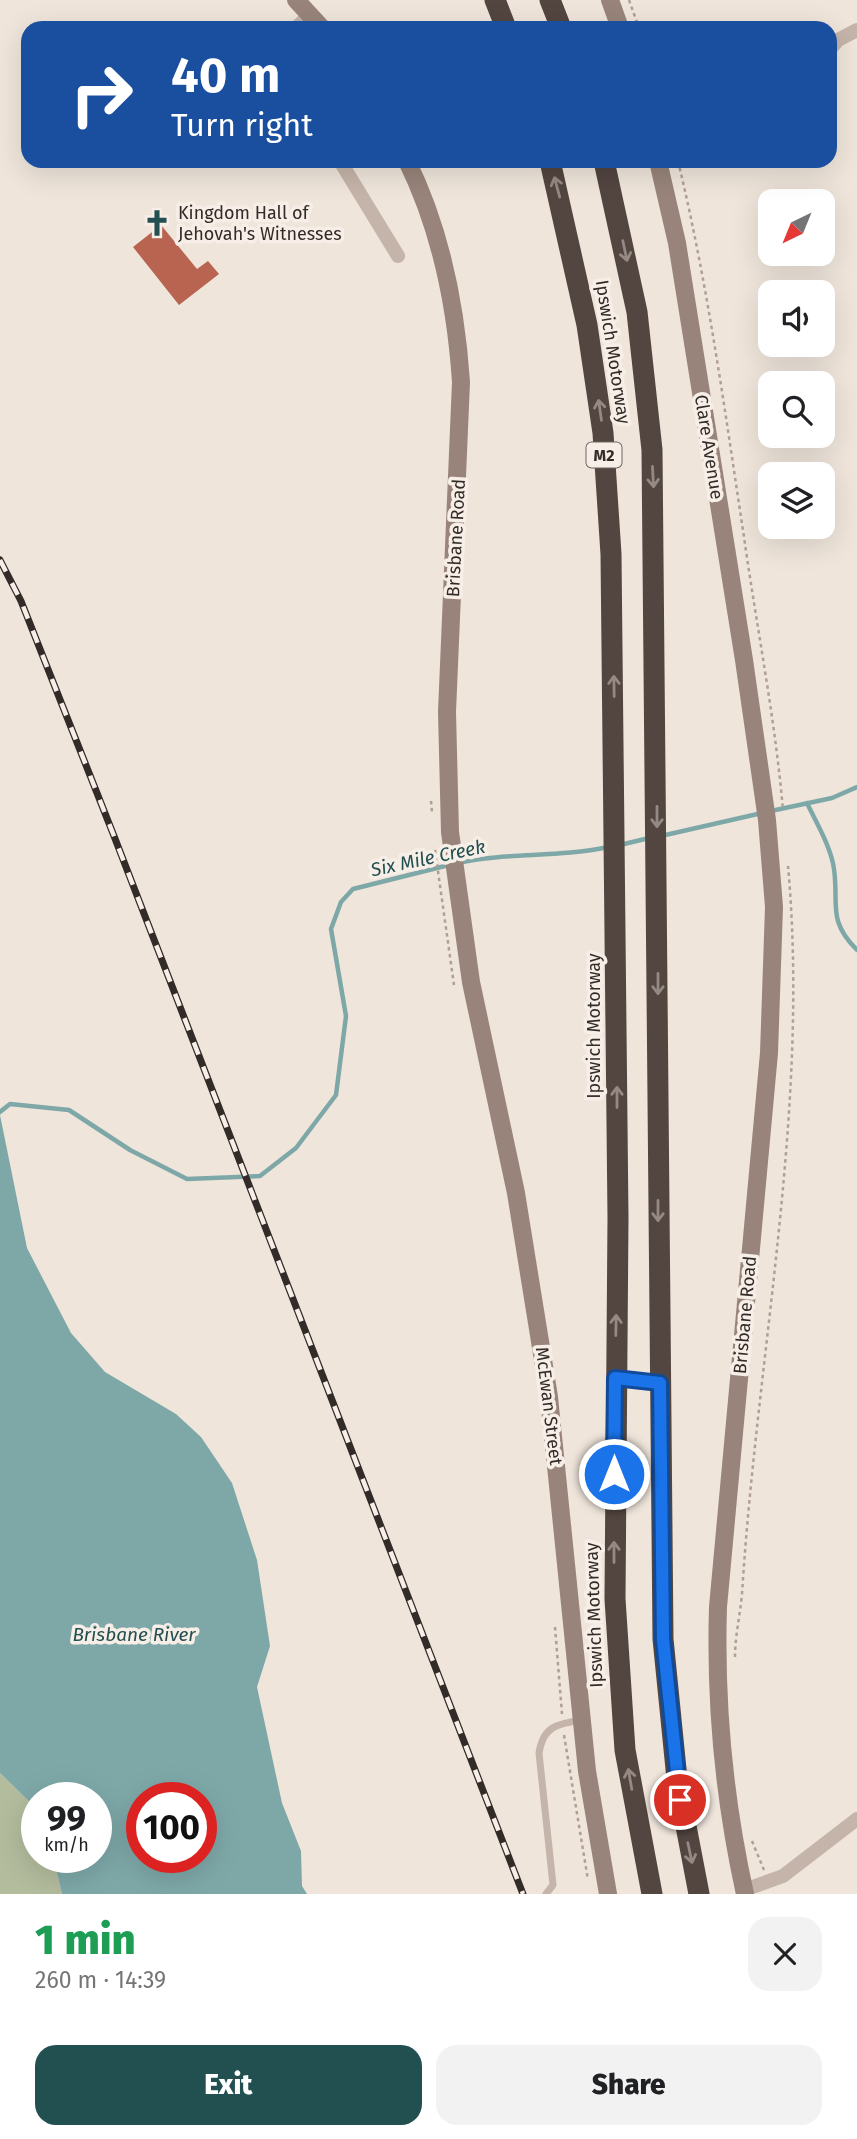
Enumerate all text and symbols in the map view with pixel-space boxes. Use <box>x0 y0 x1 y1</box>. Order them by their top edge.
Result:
text: 40 m <box>171 46 280 105</box>
icon: right <box>56 49 147 140</box>
text: Turn right <box>171 106 313 144</box>
one-way arrow <box>550 176 563 199</box>
north arrow <box>758 189 835 266</box>
map controls <box>758 189 835 539</box>
place label: Kingdom Hall of Jehovah's Witnesses <box>178 202 342 245</box>
church icon: Kingdom Hall of Jehovah's Witnesses <box>142 208 172 238</box>
one-way arrow <box>619 239 633 262</box>
street label: Ipswich Motorway <box>591 278 635 426</box>
button: sound <box>758 280 835 357</box>
button: search <box>758 371 835 448</box>
street label: Clare Avenue <box>690 393 728 501</box>
one-way arrow <box>593 400 606 422</box>
road number: M2 <box>586 442 622 468</box>
button: layers <box>758 462 835 539</box>
one-way arrow <box>646 465 659 488</box>
street label: Brisbane Road <box>442 478 470 598</box>
one-way arrow <box>607 675 621 698</box>
one-way arrow <box>650 805 663 828</box>
water label: Six Mile Creek <box>368 835 487 882</box>
street label: Ipswich Motorway <box>583 953 605 1099</box>
one-way arrow <box>651 972 664 995</box>
one-way arrow <box>610 1086 624 1109</box>
one-way arrow <box>651 1200 665 1223</box>
street label: Brisbane Road <box>729 1255 761 1375</box>
one-way arrow <box>609 1313 622 1336</box>
street label: McEwan Street <box>531 1346 567 1467</box>
position arrow <box>577 1437 651 1511</box>
one-way arrow <box>607 1541 621 1564</box>
street label: Ipswich Motorway <box>580 1542 608 1688</box>
water label: Brisbane River <box>72 1623 196 1646</box>
one-way arrow <box>623 1768 636 1791</box>
pin <box>650 1770 710 1830</box>
icon: arrive <box>661 1781 699 1819</box>
speed limit sign: 100 <box>126 1782 217 1873</box>
text: 99 <box>47 1797 86 1839</box>
text: km/h <box>44 1834 89 1856</box>
one-way arrow <box>684 1841 698 1864</box>
text: 1 min <box>35 1915 136 1965</box>
button: close <box>748 1917 822 1991</box>
text: 260 m · 14:39 <box>35 1966 166 1994</box>
button: Exit <box>35 2045 422 2125</box>
button: Share <box>436 2045 822 2125</box>

